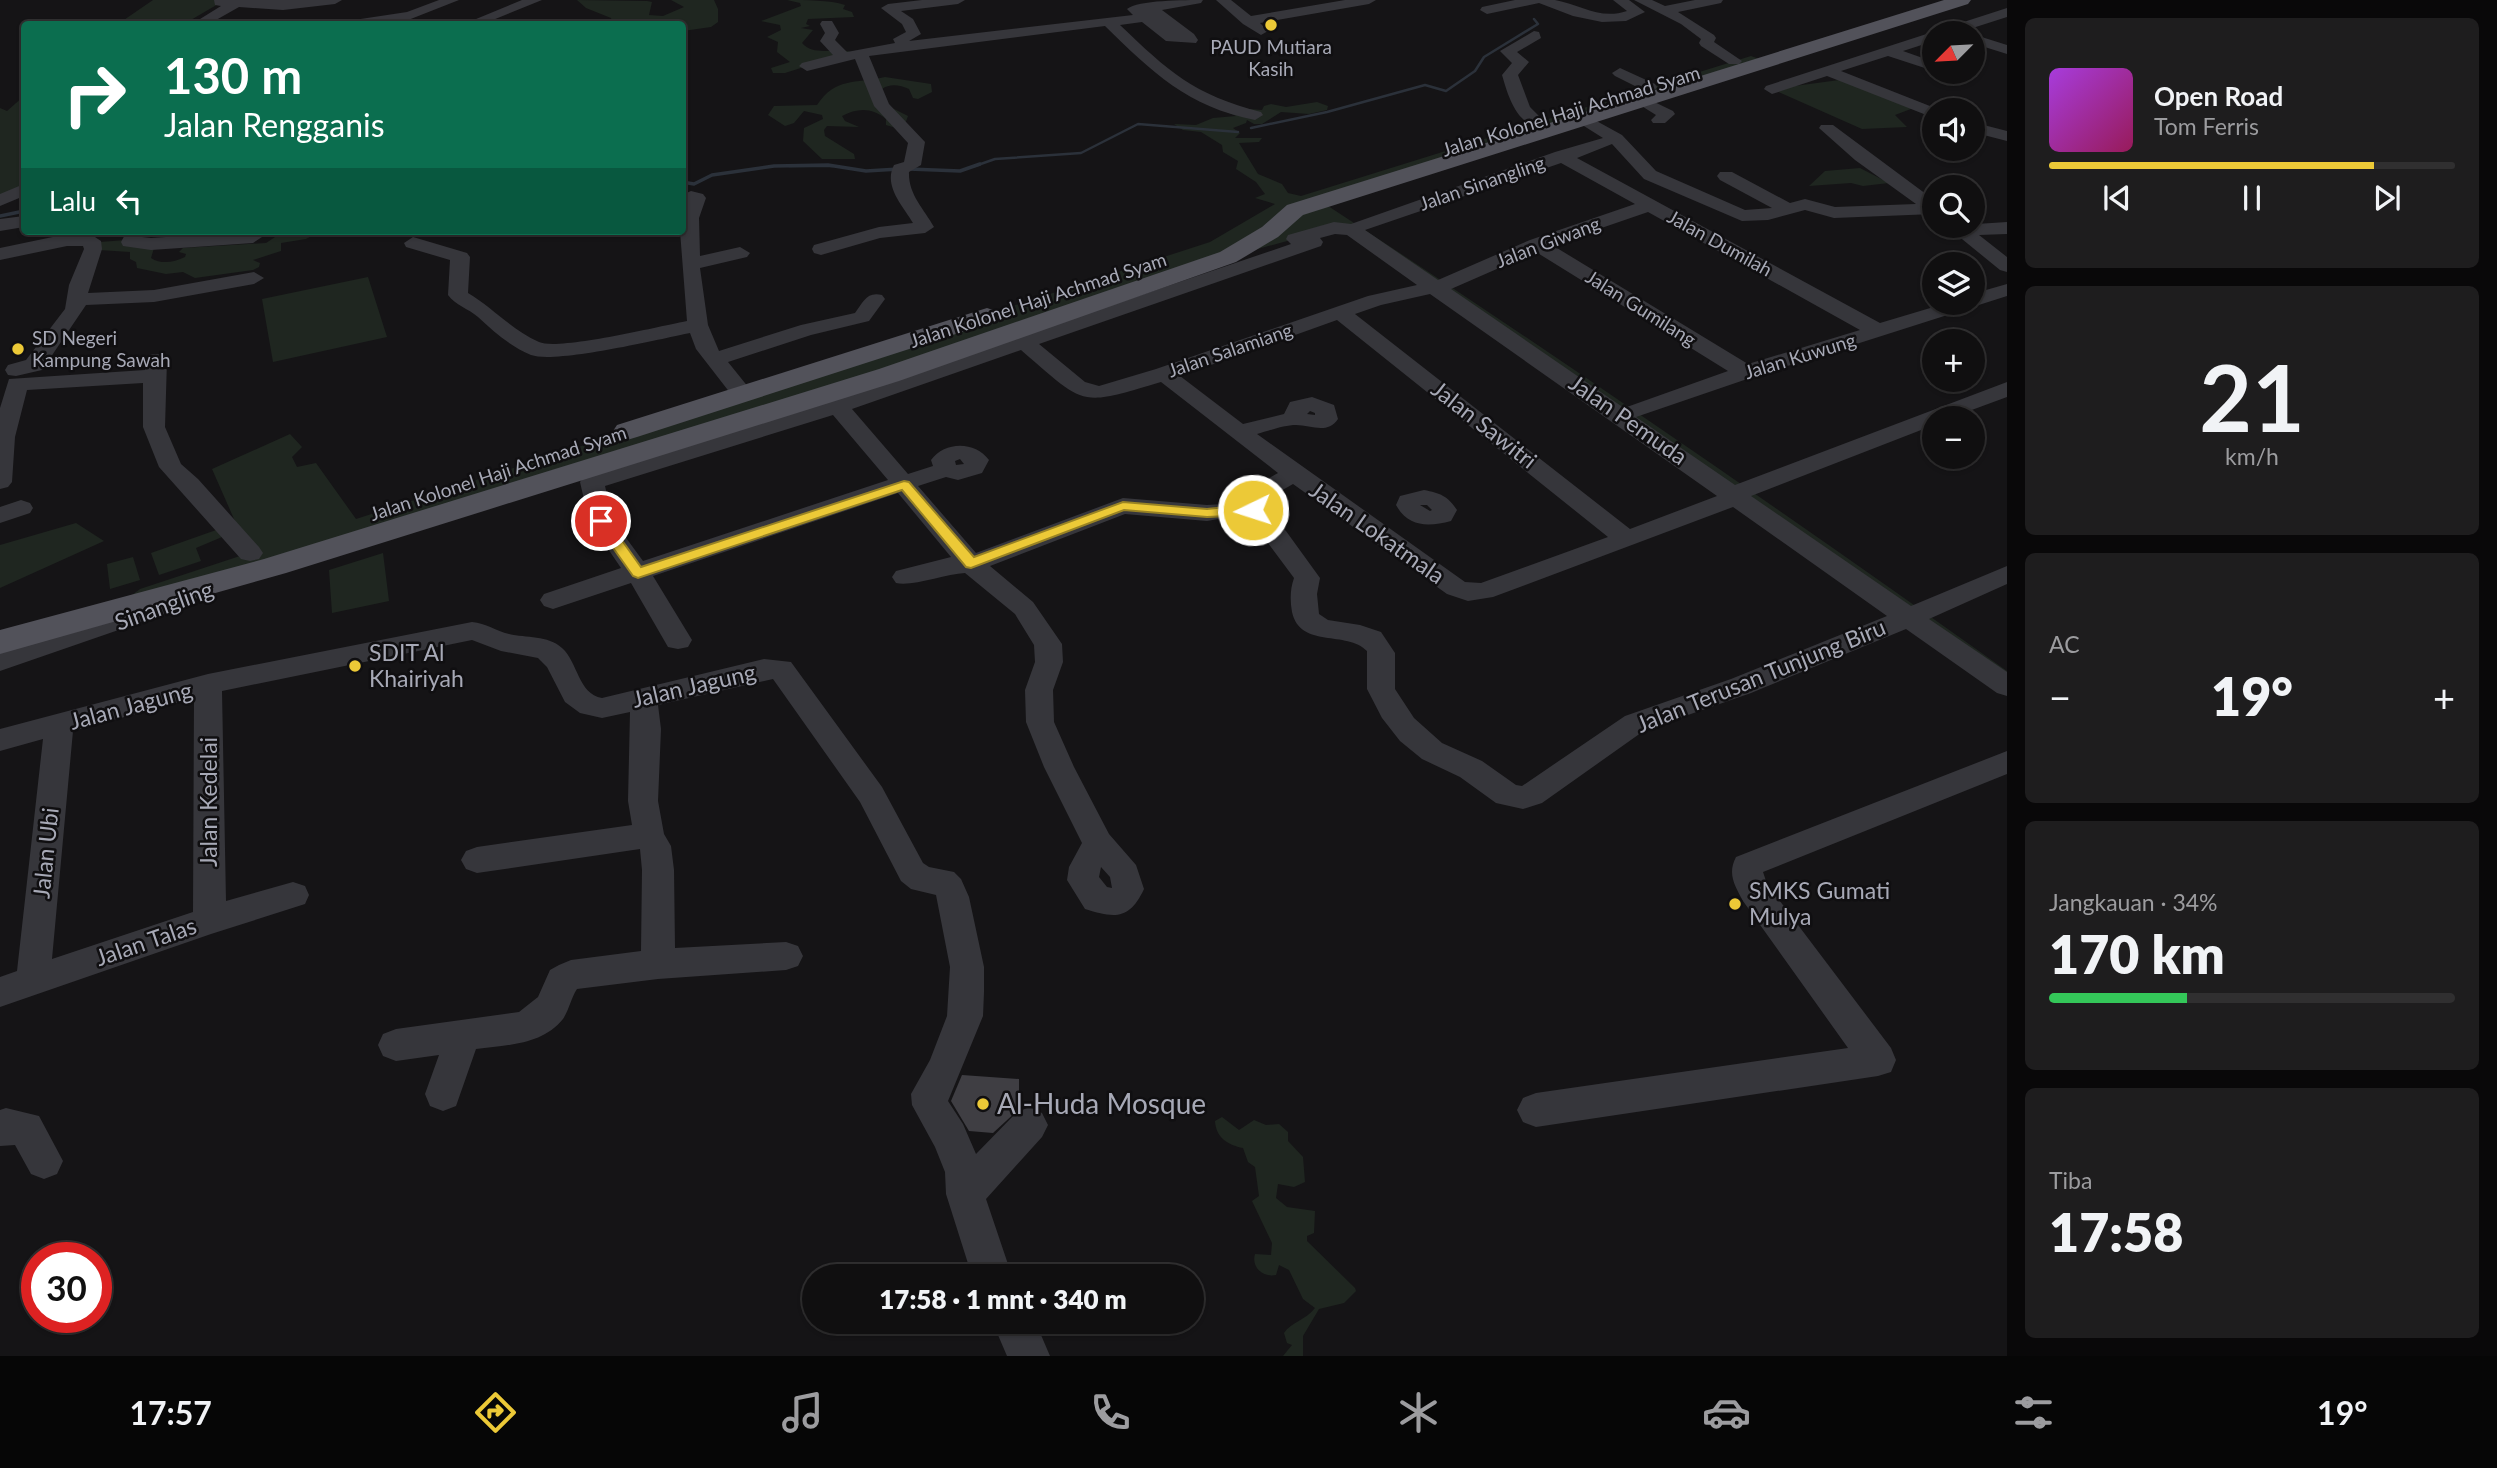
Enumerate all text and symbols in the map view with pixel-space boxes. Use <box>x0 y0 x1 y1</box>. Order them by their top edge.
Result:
marker: PAUD Mutiara Kasih <box>1263 17 1279 33</box>
north arrow <box>1922 21 1984 84</box>
map controls <box>1922 21 1985 469</box>
place label: PAUD Mutiara Kasih <box>1210 35 1332 80</box>
text: 130 m <box>164 46 302 104</box>
icon: right <box>49 49 140 140</box>
street label: Jalan Kolonel Haji Achmad Syam <box>1439 60 1703 161</box>
text: Open Road <box>2154 80 2283 112</box>
button: sound <box>1922 98 1985 161</box>
text: Jalan Rengganis <box>164 105 385 144</box>
text: Tom Ferris <box>2154 112 2259 140</box>
street label: Jalan Sinangling <box>1416 150 1548 215</box>
button: search <box>1922 175 1985 238</box>
icon: previous <box>2098 179 2136 217</box>
icon: pause <box>2233 179 2271 217</box>
icon: next <box>2368 179 2406 217</box>
icon: left <box>110 182 148 220</box>
text: Lalu <box>49 185 96 217</box>
street label: Jalan Dumilah <box>1664 204 1777 281</box>
street label: Jalan Giwang <box>1493 211 1603 272</box>
street label: Jalan Kolonel Haji Achmad Syam <box>907 247 1169 352</box>
button: layers <box>1922 252 1985 315</box>
street label: Jalan Gumilang <box>1582 265 1701 351</box>
street label: Jalan Salamiang <box>1165 317 1295 382</box>
place label: SD Negeri Kampung Sawah <box>32 326 171 371</box>
street label: Jalan Kuwung <box>1741 328 1858 383</box>
button: + <box>1922 329 1985 392</box>
marker: SD Negeri Kampung Sawah <box>10 341 26 357</box>
text: 21 <box>2199 342 2305 451</box>
street label: Jalan Pemuda <box>1564 368 1693 470</box>
street label: Jalan Sawitri <box>1426 374 1543 474</box>
button: − <box>1922 406 1985 469</box>
street label: Jalan Kolonel Haji Achmad Syam <box>367 420 629 525</box>
text: km/h <box>2225 442 2279 470</box>
position arrow <box>1216 473 1290 547</box>
street label: Jalan Lokatmala <box>1305 475 1451 589</box>
pin <box>571 491 631 551</box>
icon: arrive <box>582 502 620 540</box>
street label: Sinangling <box>111 574 217 636</box>
street label: Jalan Terusan Tunjung Biru <box>1632 612 1889 738</box>
text: AC <box>2049 630 2080 658</box>
place label: SDIT Al Khairiyah <box>369 638 464 692</box>
street label: Jalan Jagung <box>629 657 758 713</box>
marker: SDIT Al Khairiyah <box>347 658 363 674</box>
text: 19° <box>2211 665 2293 727</box>
text: − <box>2049 674 2071 720</box>
text: + <box>2433 674 2455 720</box>
street label: Jalan Jagung <box>66 675 195 735</box>
street label: Jalan Kedelai <box>194 737 222 867</box>
street label: Jalan Ubi <box>26 806 64 900</box>
place label: SMKS Gumati Mulya <box>1749 876 1890 930</box>
text: Jangkauan · 34% <box>2049 888 2218 916</box>
marker: SMKS Gumati Mulya <box>1727 896 1743 912</box>
street label: Jalan Talas <box>92 911 200 971</box>
text: 170 km <box>2049 923 2225 985</box>
place label: Al-Huda Mosque <box>997 1086 1206 1120</box>
marker: Al-Huda Mosque <box>975 1096 991 1112</box>
text: Tiba <box>2049 1166 2092 1194</box>
text: 17:58 <box>2049 1201 2183 1263</box>
speed limit sign: 30 <box>21 1242 112 1333</box>
text: 17:58 · 1 mnt · 340 m <box>879 1283 1127 1315</box>
icon: directions <box>471 1388 520 1437</box>
icon: music <box>778 1388 827 1437</box>
icon: phone <box>1086 1388 1135 1437</box>
icon: climate <box>1394 1388 1443 1437</box>
icon: car <box>1702 1388 1751 1437</box>
icon: filters <box>2009 1388 2058 1437</box>
text: 17:57 <box>129 1393 212 1432</box>
text: 19° <box>2317 1393 2368 1432</box>

